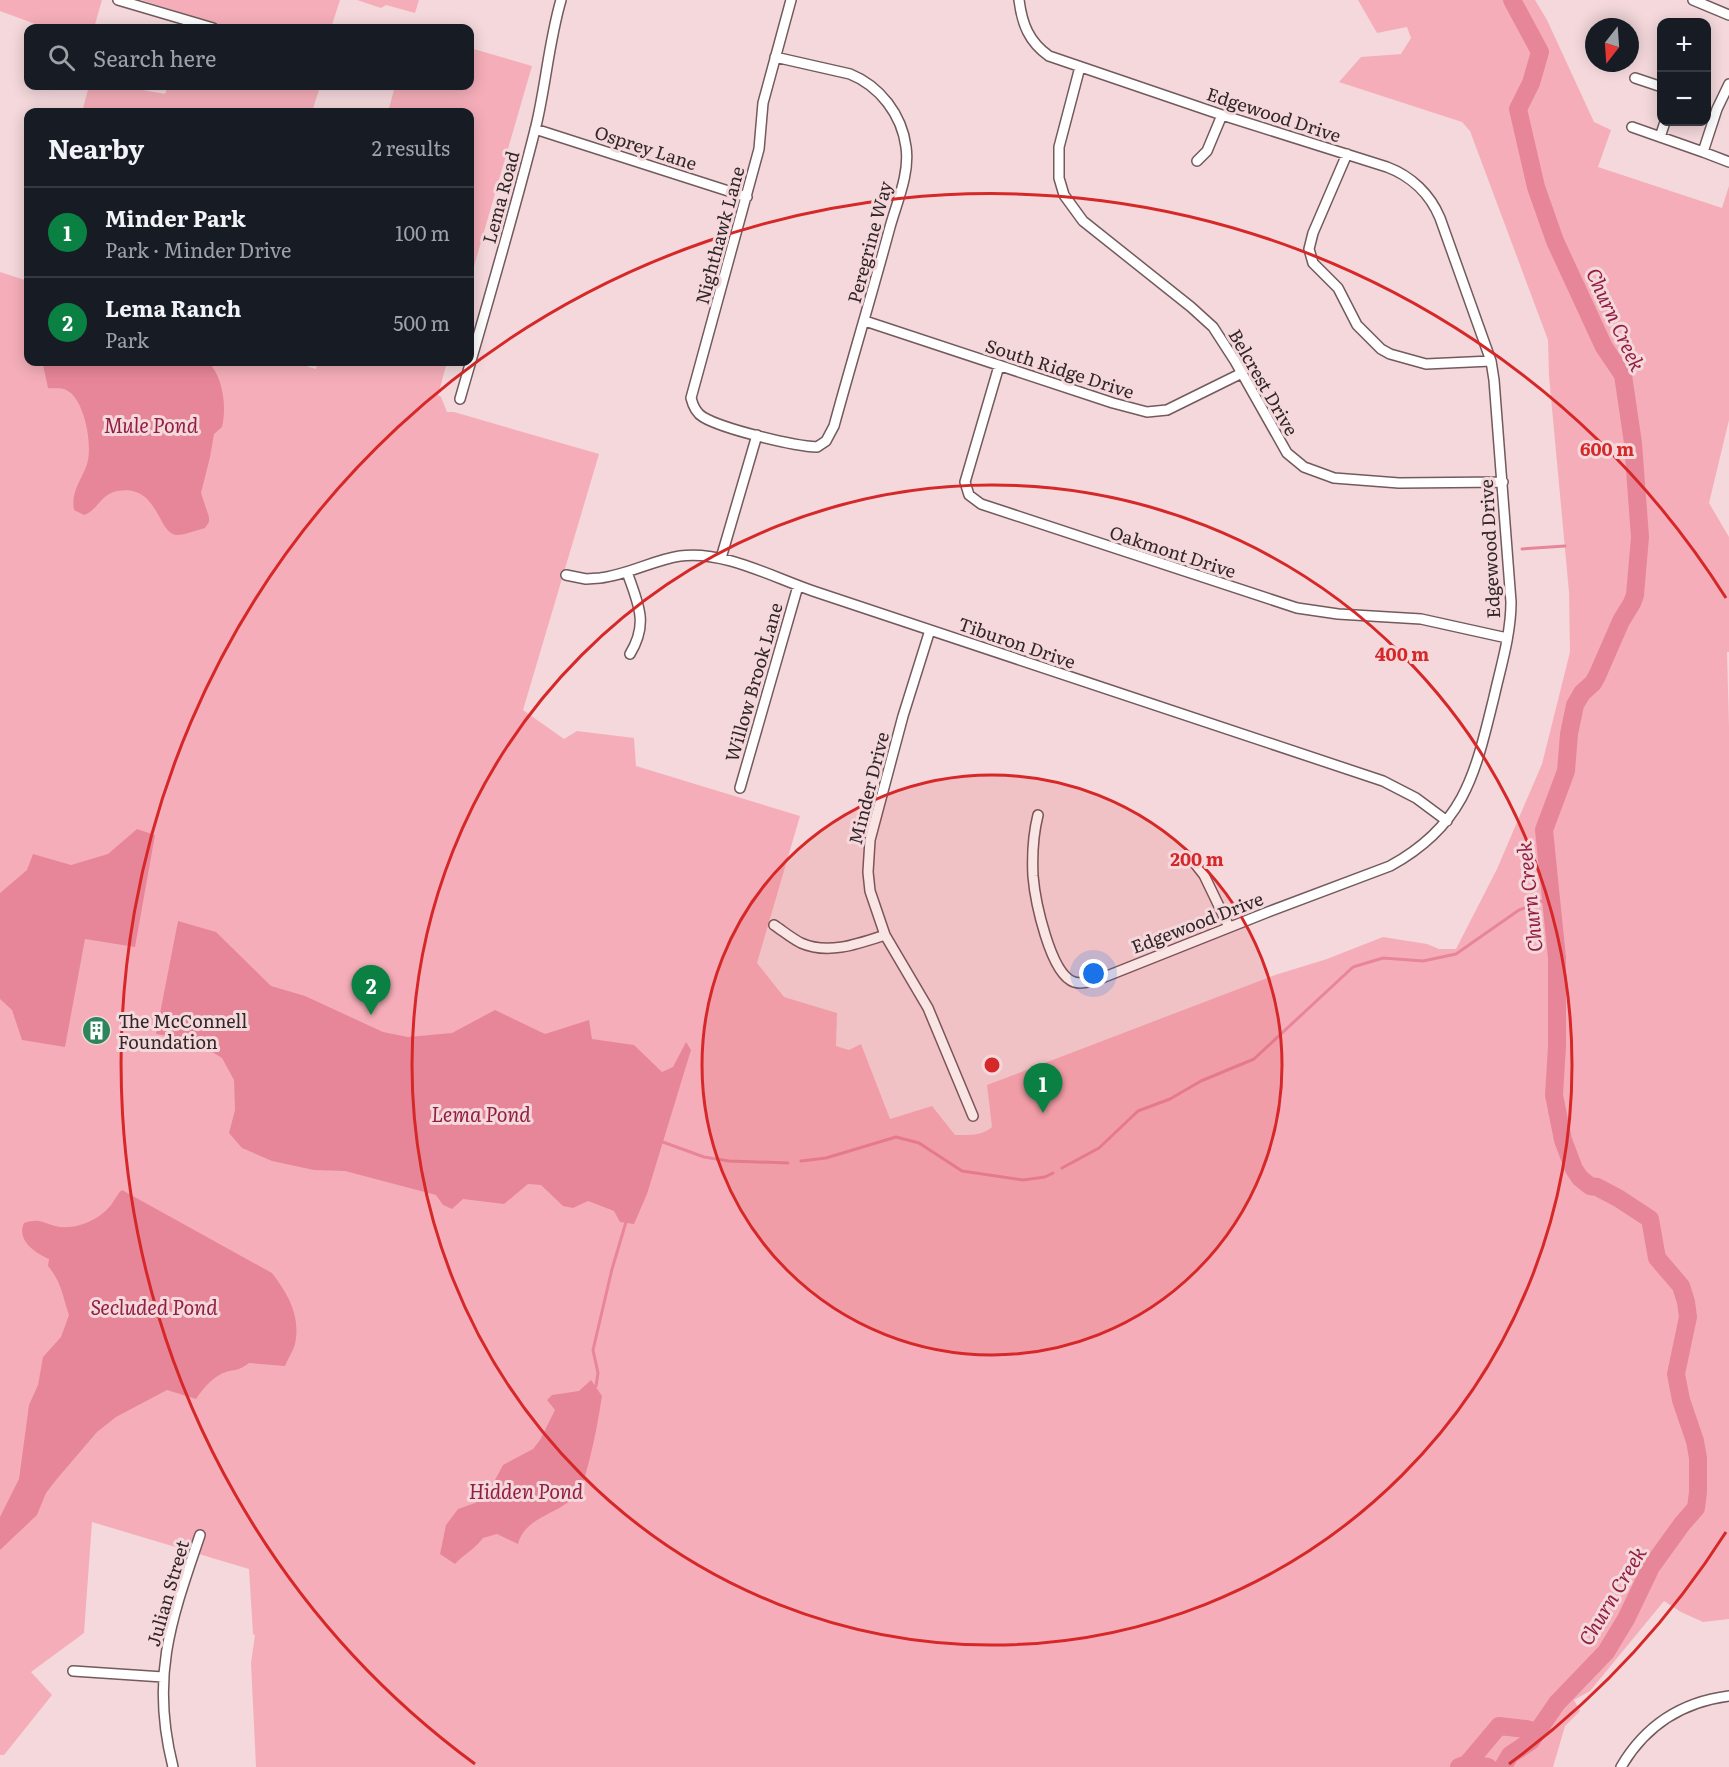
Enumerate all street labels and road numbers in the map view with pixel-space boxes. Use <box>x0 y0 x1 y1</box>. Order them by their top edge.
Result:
street label: Edgewood Drive <box>1203 80 1345 148</box>
street label: Osprey Lane <box>591 118 701 176</box>
street label: Lema Road <box>475 148 525 246</box>
street label: Nighthawk Lane <box>688 163 750 307</box>
street label: Peregrine Way <box>840 177 898 306</box>
street label: Belcrest Drive <box>1222 324 1306 440</box>
street label: South Ridge Drive <box>982 331 1138 405</box>
street label: Edgewood Drive <box>1472 479 1506 619</box>
street label: Oakmont Drive <box>1106 518 1240 584</box>
street label: Willow Brook Lane <box>717 599 789 765</box>
street label: Tiburon Drive <box>955 609 1079 675</box>
street label: Minder Drive <box>841 729 895 847</box>
street label: Edgewood Drive <box>1127 884 1267 960</box>
street label: Julian Street <box>139 1536 195 1649</box>

